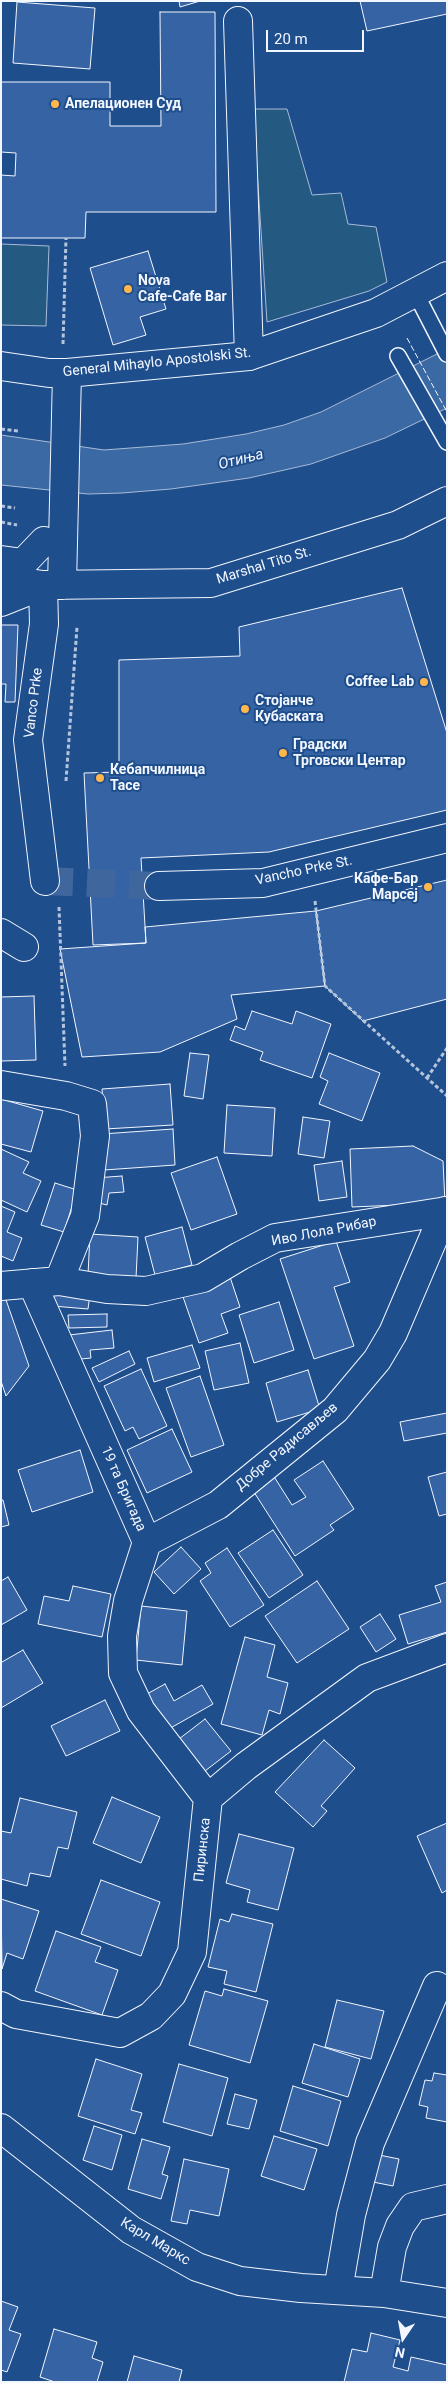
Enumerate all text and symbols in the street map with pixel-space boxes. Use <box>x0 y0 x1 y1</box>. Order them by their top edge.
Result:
scale bar <box>268 20 366 52</box>
text: 20 m <box>274 30 308 48</box>
place label: Апелационен Суд <box>65 96 181 112</box>
marker: Апелационен Суд <box>49 98 61 110</box>
place label: Nova Cafe-Cafe Bar <box>138 273 227 306</box>
marker: Nova Cafe-Cafe Bar <box>122 283 134 295</box>
street label: General Mihaylo Apostolski St. <box>62 345 252 381</box>
water label: Отиња <box>217 446 265 474</box>
street label: Marshal Tito St. <box>215 544 313 588</box>
street label: Vanco Prke <box>21 667 47 739</box>
place label: Coffee Lab <box>346 674 414 690</box>
marker: Coffee Lab <box>418 676 430 688</box>
place label: Стојанче Кубаската <box>255 693 323 726</box>
marker: Стојанче Кубаската <box>239 703 251 715</box>
place label: Градски Трговски Центар <box>293 737 406 770</box>
marker: Градски Трговски Центар <box>277 747 289 759</box>
place label: Кебапчилница Тасе <box>110 762 205 794</box>
marker: Кебапчилница Тасе <box>94 772 106 784</box>
street label: Vancho Prke St. <box>254 853 354 889</box>
place label: Кафе-Бар Марсеј <box>354 871 418 904</box>
marker: Кафе-Бар Марсеј <box>422 881 434 893</box>
street label: Иво Лола Рибар <box>270 1214 378 1250</box>
street label: Добре Радисављев <box>233 1399 341 1495</box>
street label: 19 та Бригада <box>97 1444 149 1534</box>
street label: Пиринска <box>191 1817 215 1883</box>
street label: Карл Маркс <box>117 2215 193 2269</box>
north arrow <box>378 2313 428 2363</box>
text: N <box>393 2344 406 2362</box>

